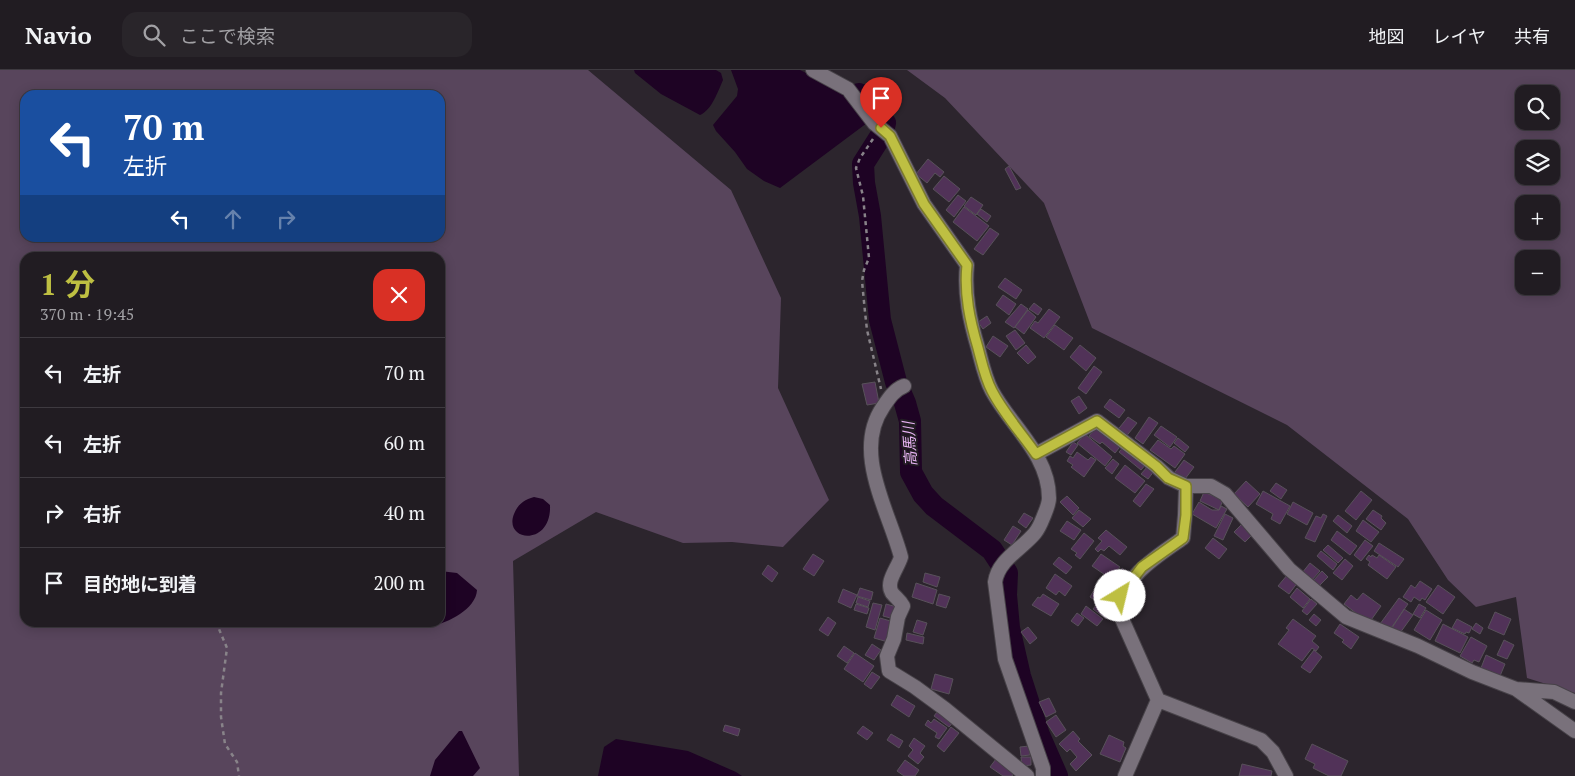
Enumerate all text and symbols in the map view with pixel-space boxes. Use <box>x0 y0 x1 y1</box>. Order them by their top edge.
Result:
search box <box>122 12 472 57</box>
text: Navio <box>25 19 92 51</box>
icon: search <box>140 21 168 49</box>
text: ここで検索 <box>180 23 275 48</box>
text: 地図 <box>1369 24 1405 48</box>
text: レイヤ <box>1433 24 1486 48</box>
text: 共有 <box>1514 24 1550 48</box>
pin <box>860 77 902 128</box>
icon: arrive <box>867 84 895 112</box>
map controls <box>1515 85 1560 295</box>
button: search <box>1515 85 1560 130</box>
text: 70 m <box>123 104 204 150</box>
icon: left <box>40 110 105 175</box>
button: layers <box>1515 140 1560 185</box>
text: 左折 <box>123 151 167 180</box>
button: + <box>1515 195 1560 240</box>
icon: left <box>166 205 194 233</box>
icon: ahead <box>219 205 247 233</box>
icon: right <box>272 205 300 233</box>
button: − <box>1515 250 1560 295</box>
text: 1 分 <box>40 264 95 304</box>
button: close <box>373 269 425 321</box>
text: 370 m · 19:45 <box>40 303 134 325</box>
icon: left <box>40 359 68 387</box>
text: 70 m <box>384 360 425 385</box>
text: 左折 <box>83 361 121 386</box>
water label: 高馬川 <box>897 419 921 467</box>
icon: left <box>40 429 68 457</box>
text: 60 m <box>384 430 425 455</box>
text: 左折 <box>83 431 121 456</box>
icon: right <box>40 499 68 527</box>
text: 40 m <box>384 500 425 525</box>
text: 右折 <box>83 501 121 526</box>
icon: arrive <box>40 569 68 597</box>
position arrow <box>1093 569 1145 621</box>
text: 200 m <box>374 570 425 595</box>
text: 目的地に到着 <box>83 571 197 596</box>

